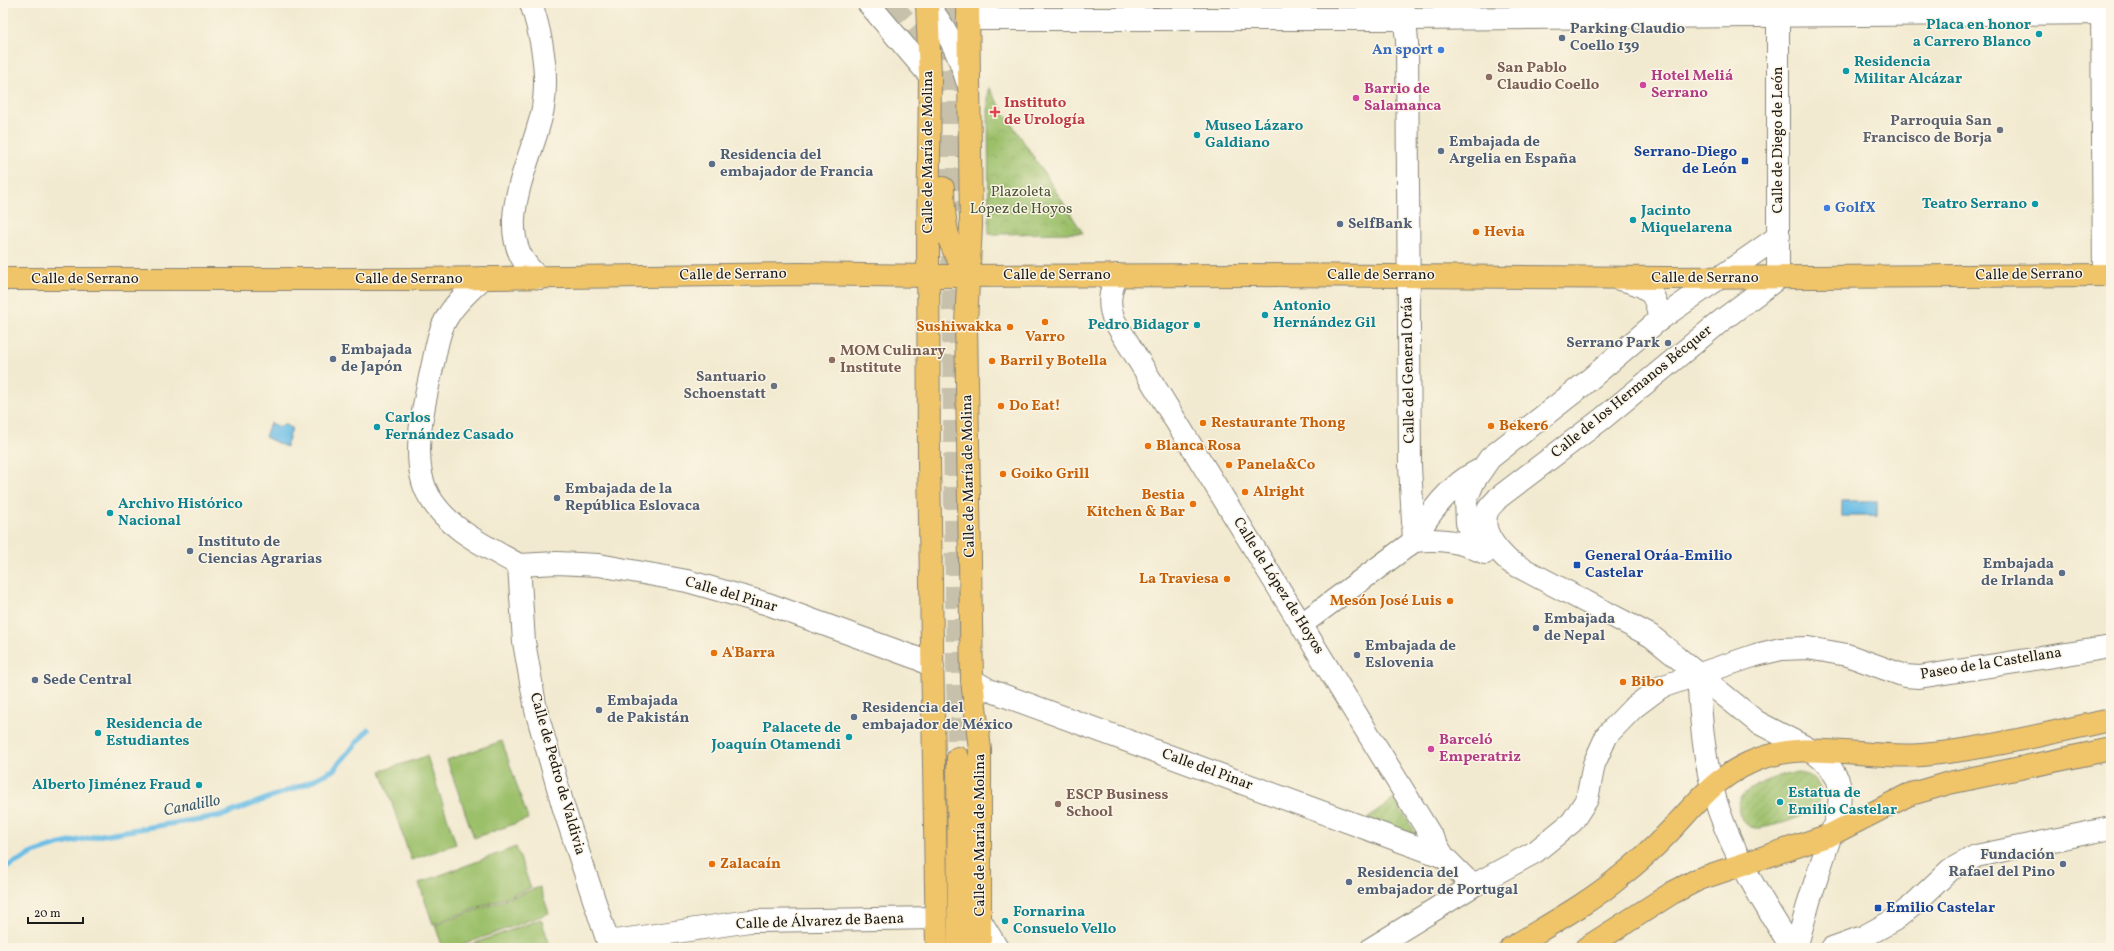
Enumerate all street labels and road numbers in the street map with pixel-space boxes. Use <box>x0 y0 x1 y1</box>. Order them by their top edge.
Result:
street label: Calle de Diego de León <box>1768 66 1789 214</box>
street label: Calle de María de Molina <box>918 70 939 234</box>
street label: Calle de Serrano <box>679 264 787 286</box>
street label: Calle de Serrano <box>1975 264 2083 286</box>
street label: Calle de Serrano <box>1003 265 1111 286</box>
street label: Calle de Serrano <box>1327 265 1435 286</box>
street label: Calle de Serrano <box>1651 268 1759 289</box>
street label: Calle de Serrano <box>31 269 139 290</box>
street label: Calle de Serrano <box>355 269 463 290</box>
street label: Calle del General Oráa <box>1397 296 1421 444</box>
street label: Calle de los Hermanos Bécquer <box>1547 320 1717 464</box>
street label: Calle de María de Molina <box>957 394 981 558</box>
street label: Calle de López de Hoyos <box>1227 514 1329 658</box>
street label: Calle del Pinar <box>682 572 780 618</box>
street label: Paseo de la Castellana <box>1919 642 2063 686</box>
street label: Calle de Pedro de Valdivia <box>524 690 590 858</box>
street label: Calle del Pinar <box>1159 744 1255 796</box>
street label: Calle de María de Molina <box>970 753 991 917</box>
street label: Calle de Álvarez de Baena <box>736 909 904 935</box>

